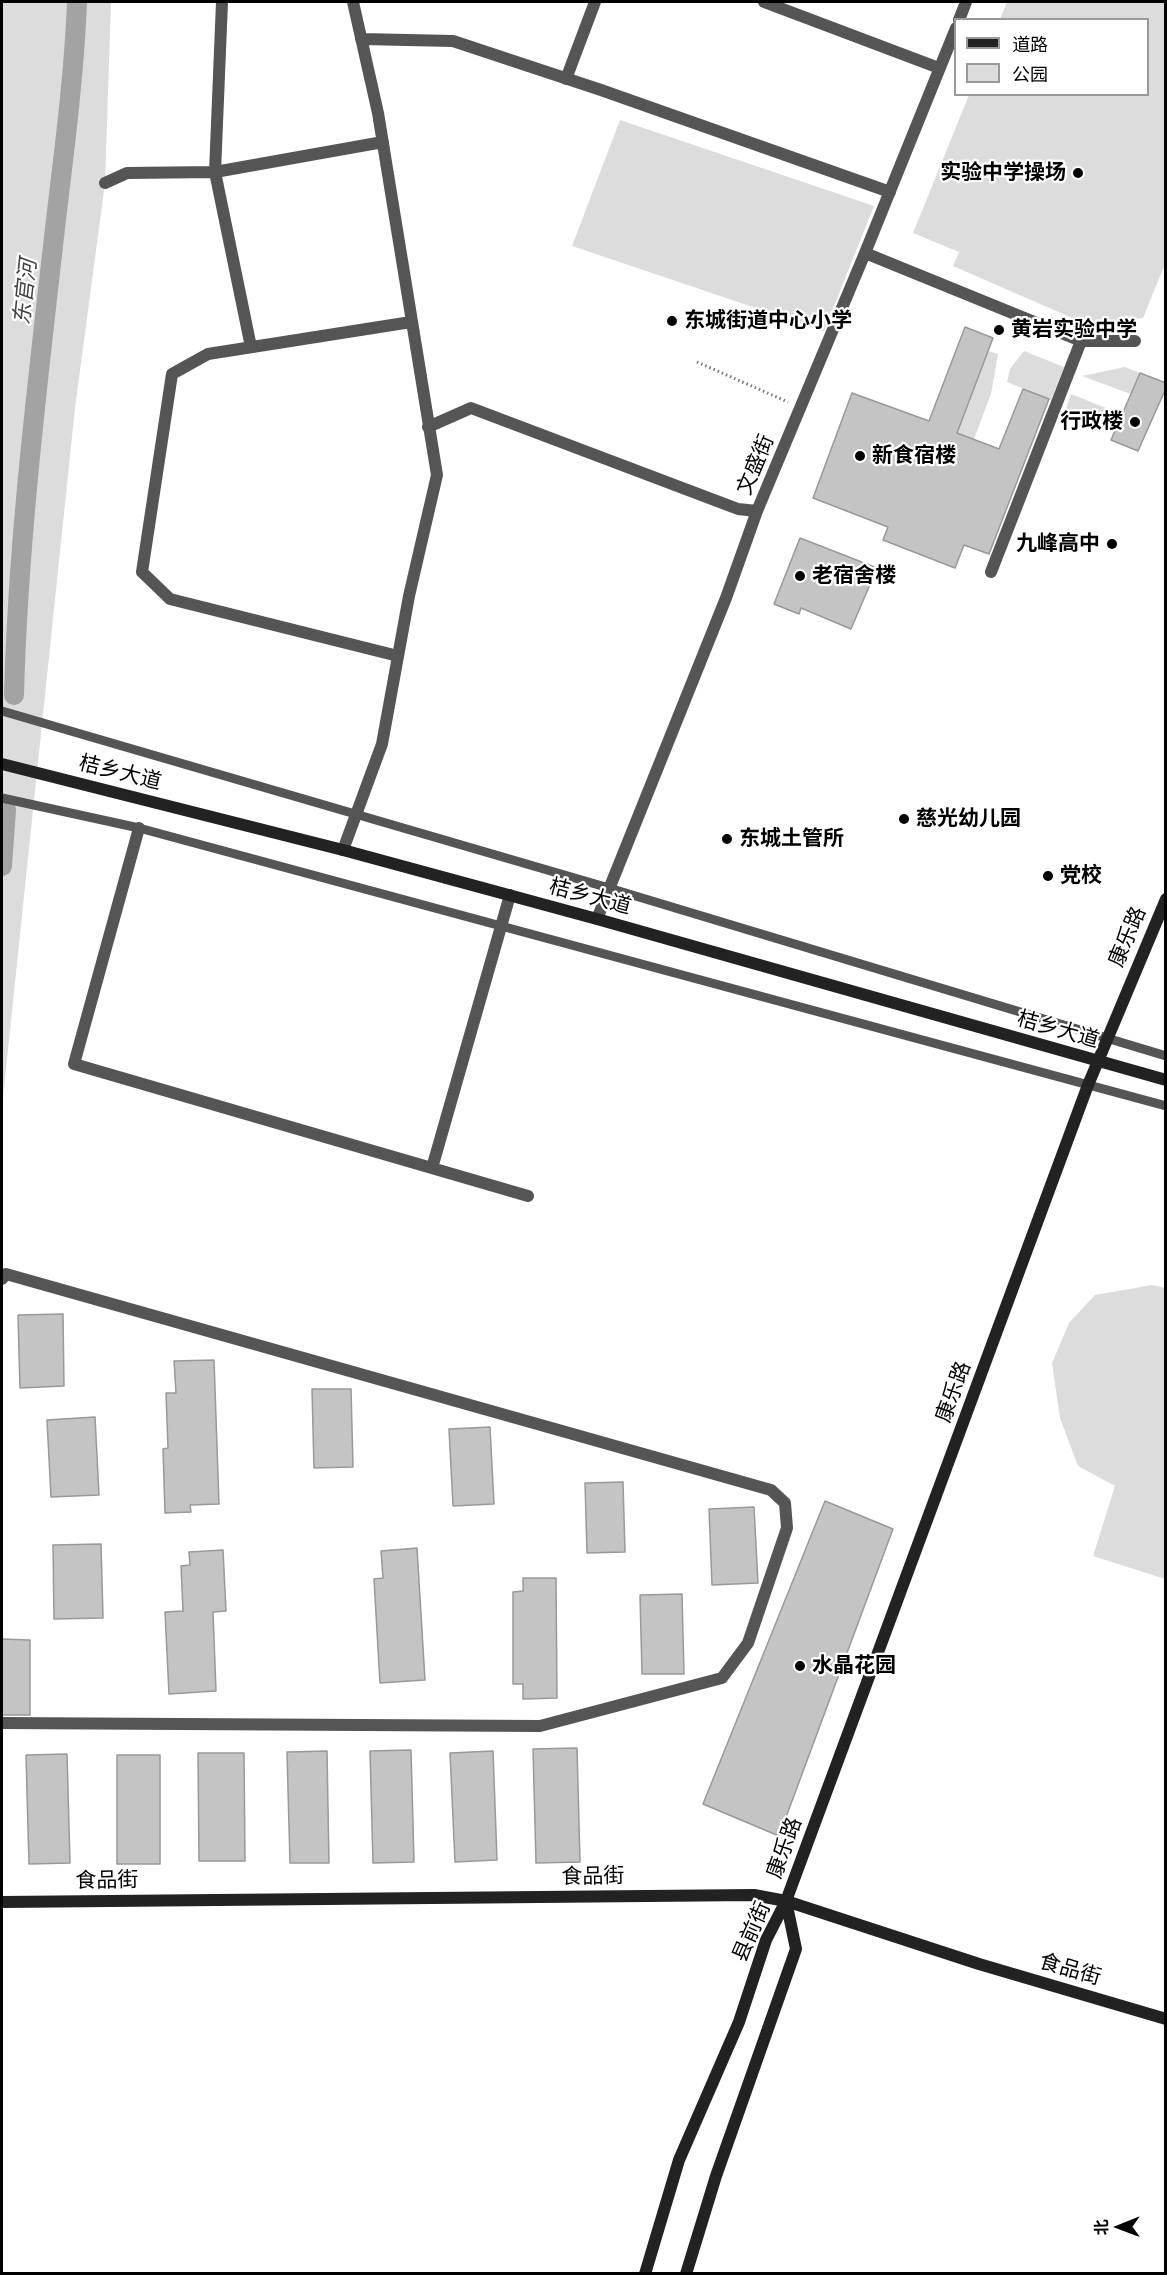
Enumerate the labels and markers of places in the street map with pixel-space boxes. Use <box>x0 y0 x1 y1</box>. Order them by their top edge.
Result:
place label: 实验中学操场 <box>940 160 1066 186</box>
marker: 实验中学操场 <box>1071 166 1085 180</box>
place label: 东城街道中心小学 <box>684 308 852 334</box>
marker: 东城街道中心小学 <box>665 314 679 328</box>
place label: 黄岩实验中学 <box>1011 317 1137 343</box>
marker: 黄岩实验中学 <box>992 323 1006 337</box>
place label: 行政楼 <box>1060 409 1123 435</box>
marker: 行政楼 <box>1128 415 1142 429</box>
place label: 新食宿楼 <box>872 443 956 469</box>
marker: 新食宿楼 <box>853 449 867 463</box>
place label: 九峰高中 <box>1016 531 1100 557</box>
marker: 九峰高中 <box>1105 537 1119 551</box>
place label: 老宿舍楼 <box>812 563 896 589</box>
marker: 老宿舍楼 <box>793 569 807 583</box>
place label: 慈光幼儿园 <box>916 806 1021 832</box>
marker: 慈光幼儿园 <box>897 812 911 826</box>
place label: 东城土管所 <box>739 826 844 852</box>
marker: 东城土管所 <box>720 832 734 846</box>
place label: 党校 <box>1060 863 1102 889</box>
marker: 党校 <box>1041 869 1055 883</box>
place label: 水晶花园 <box>812 1653 896 1679</box>
marker: 水晶花园 <box>793 1659 807 1673</box>

